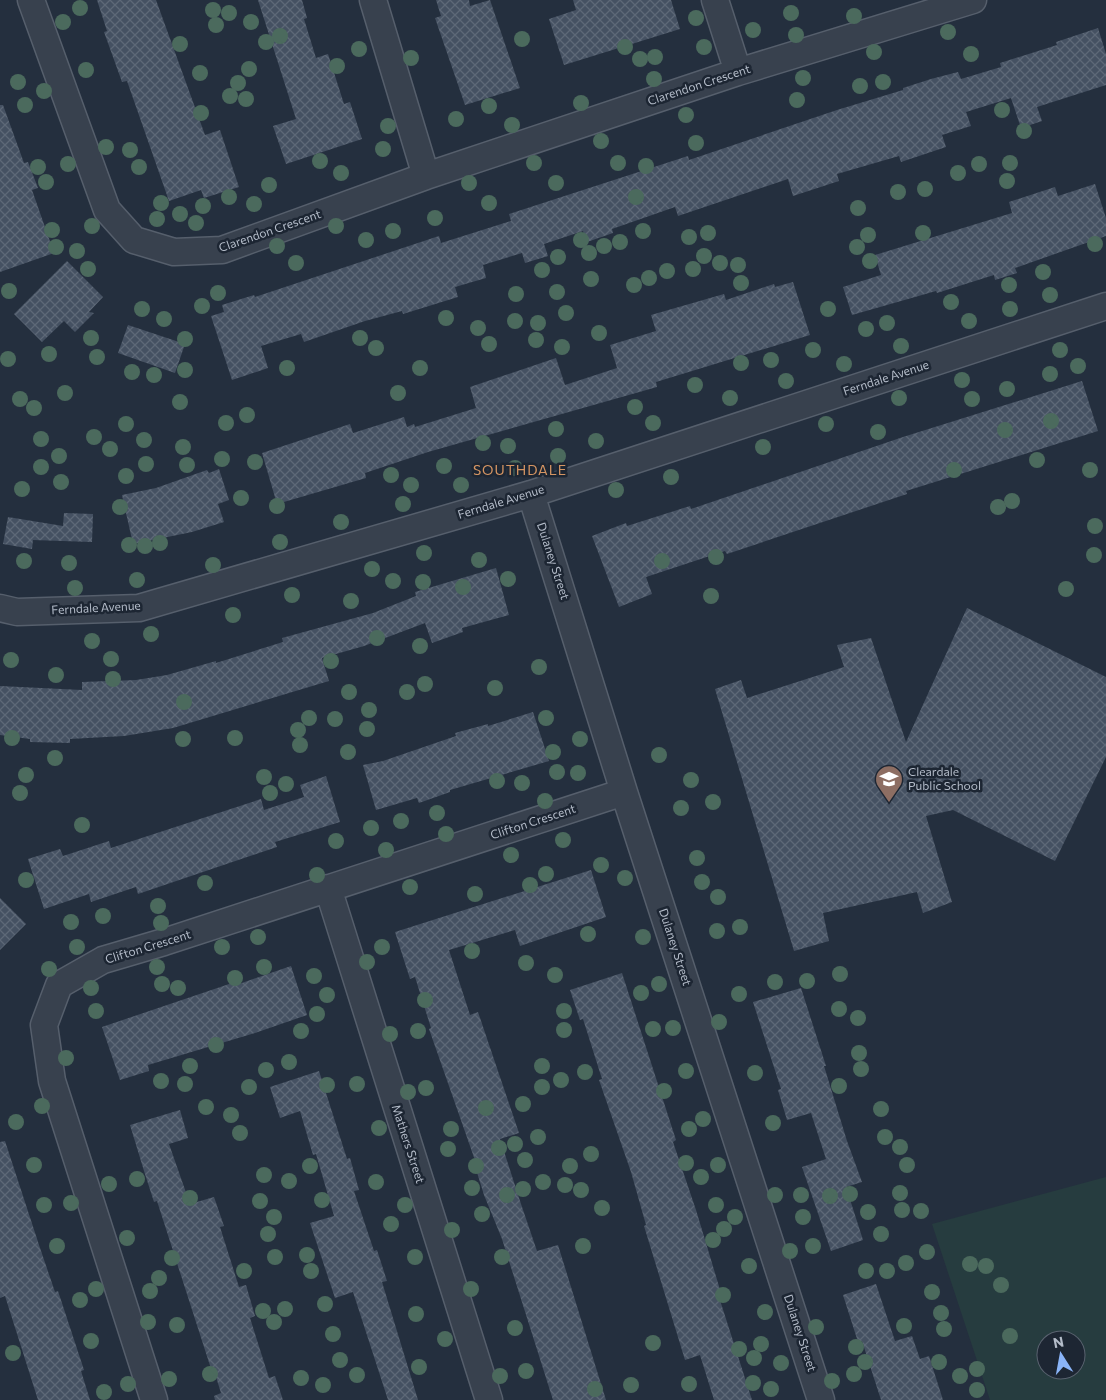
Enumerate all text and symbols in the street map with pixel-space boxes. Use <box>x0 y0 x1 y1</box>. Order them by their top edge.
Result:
street label: Clarendon Crescent <box>646 61 752 107</box>
street label: Clarendon Crescent <box>217 206 323 254</box>
street label: Ferndale Avenue <box>841 357 930 398</box>
district label: SOUTHDALE <box>473 461 567 478</box>
street label: Ferndale Avenue <box>456 481 546 521</box>
street label: Dulaney Street <box>535 520 573 601</box>
street label: Ferndale Avenue <box>51 598 141 616</box>
school or university icon: Cleardale Public School <box>874 764 904 803</box>
place label: Cleardale Public School <box>908 764 981 792</box>
street label: Clifton Crescent <box>488 801 577 841</box>
street label: Dulaney Street <box>657 906 695 987</box>
street label: Clifton Crescent <box>103 926 192 966</box>
street label: Mathers Street <box>390 1103 428 1185</box>
street label: Dulaney Street <box>782 1292 820 1373</box>
north arrow <box>1036 1330 1086 1380</box>
text: N <box>1052 1332 1065 1351</box>

